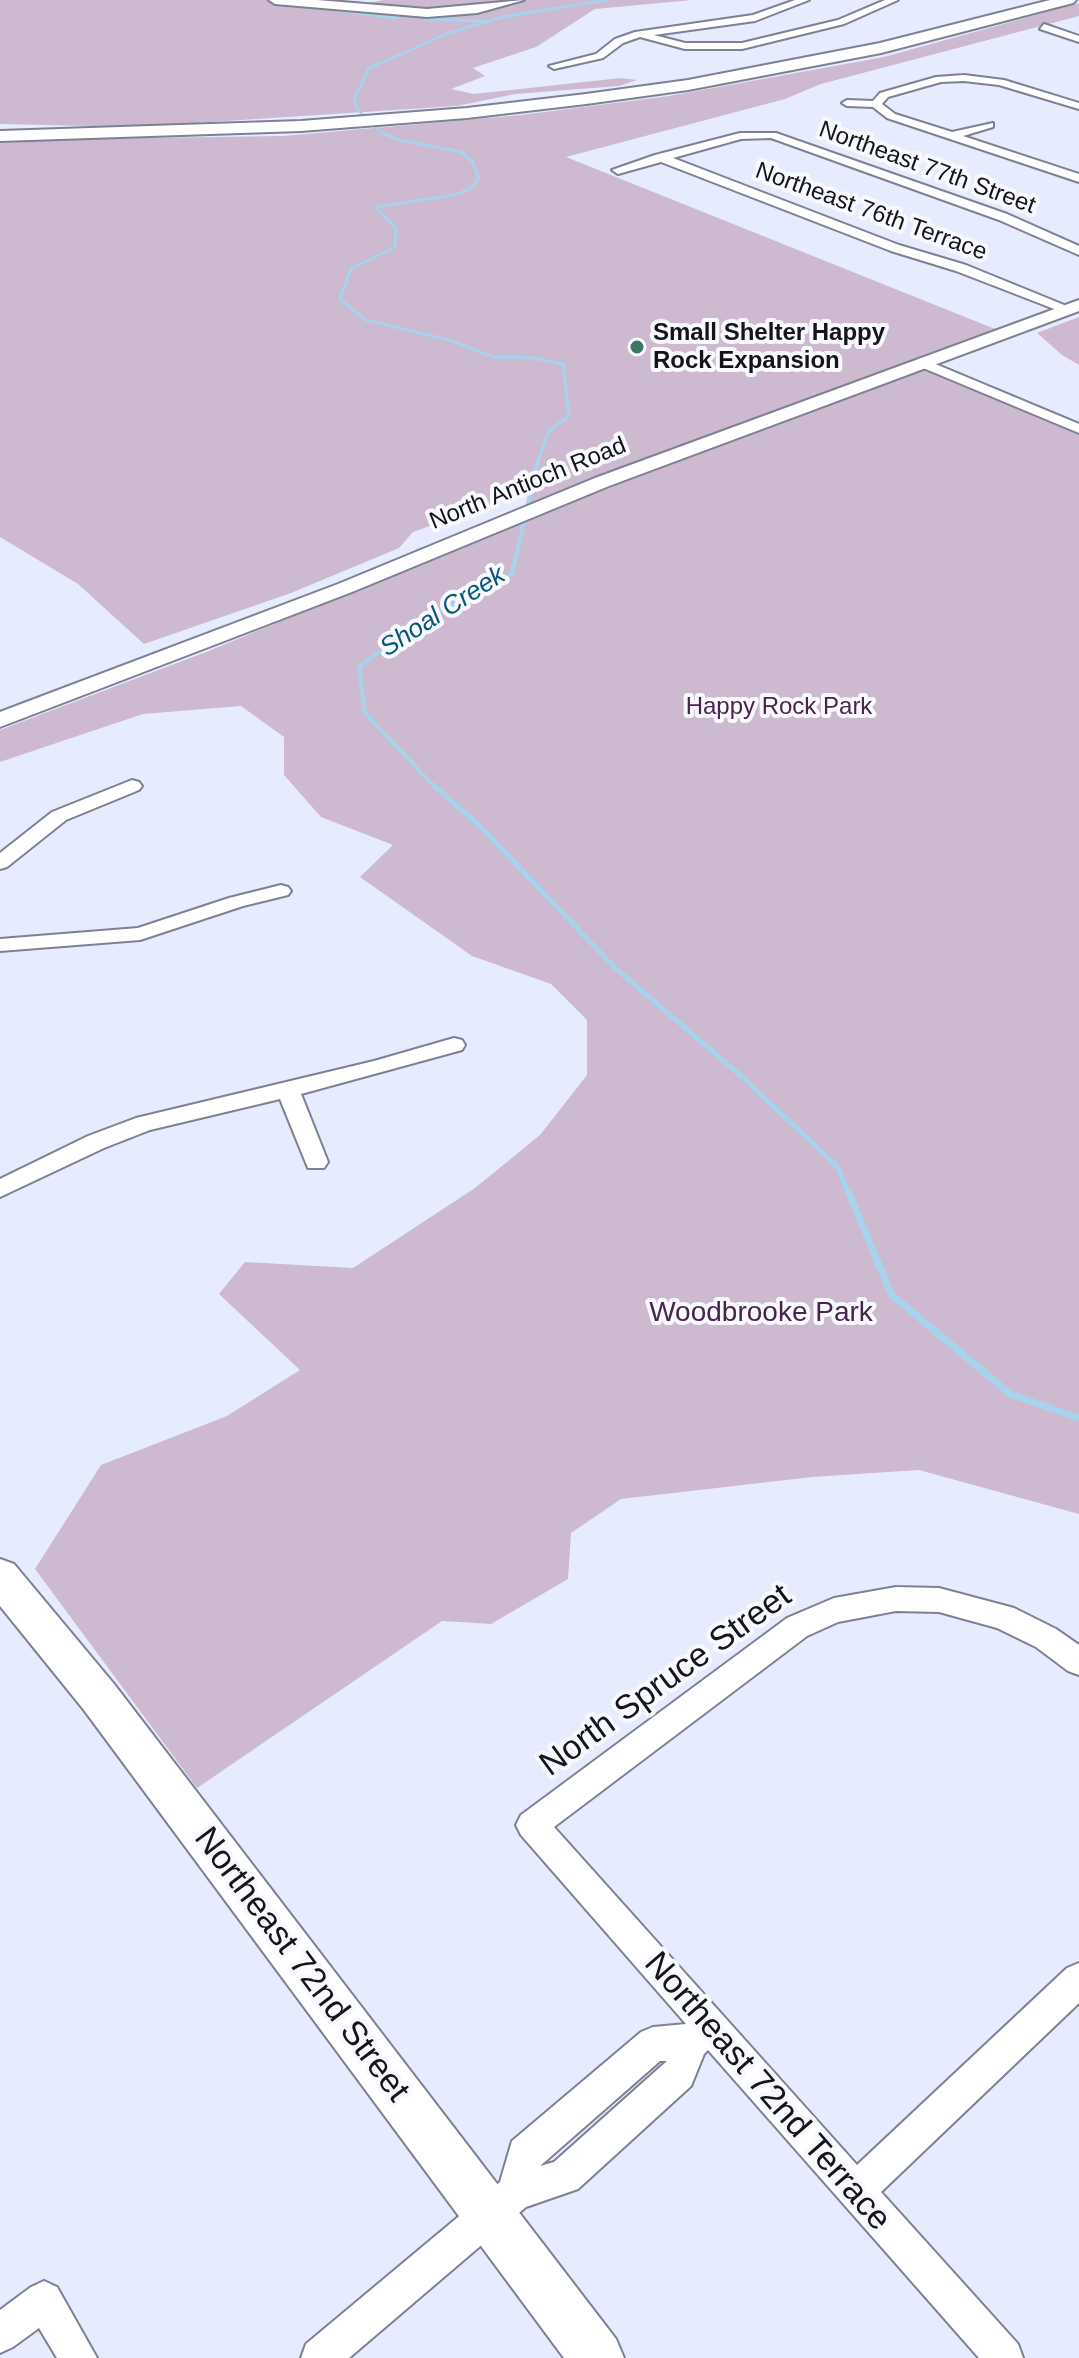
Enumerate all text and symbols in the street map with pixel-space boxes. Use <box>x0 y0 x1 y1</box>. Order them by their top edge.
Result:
street label: Northeast 77th Street <box>815 115 1039 221</box>
street label: Northeast 76th Terrace <box>751 157 991 267</box>
place label: Small Shelter Happy Rock Expansion <box>653 319 885 375</box>
marker: Small Shelter Happy Rock Expansion <box>628 338 646 356</box>
street label: North Antioch Road <box>426 431 630 537</box>
water label: Shoal Creek <box>375 560 511 664</box>
park label: Happy Rock Park <box>686 693 872 721</box>
park label: Woodbrooke Park <box>649 1296 873 1330</box>
street label: North Spruce Street <box>532 1576 800 1786</box>
street label: Northeast 72nd Street <box>185 1820 417 2110</box>
street label: Northeast 72nd Terrace <box>635 1945 899 2239</box>

